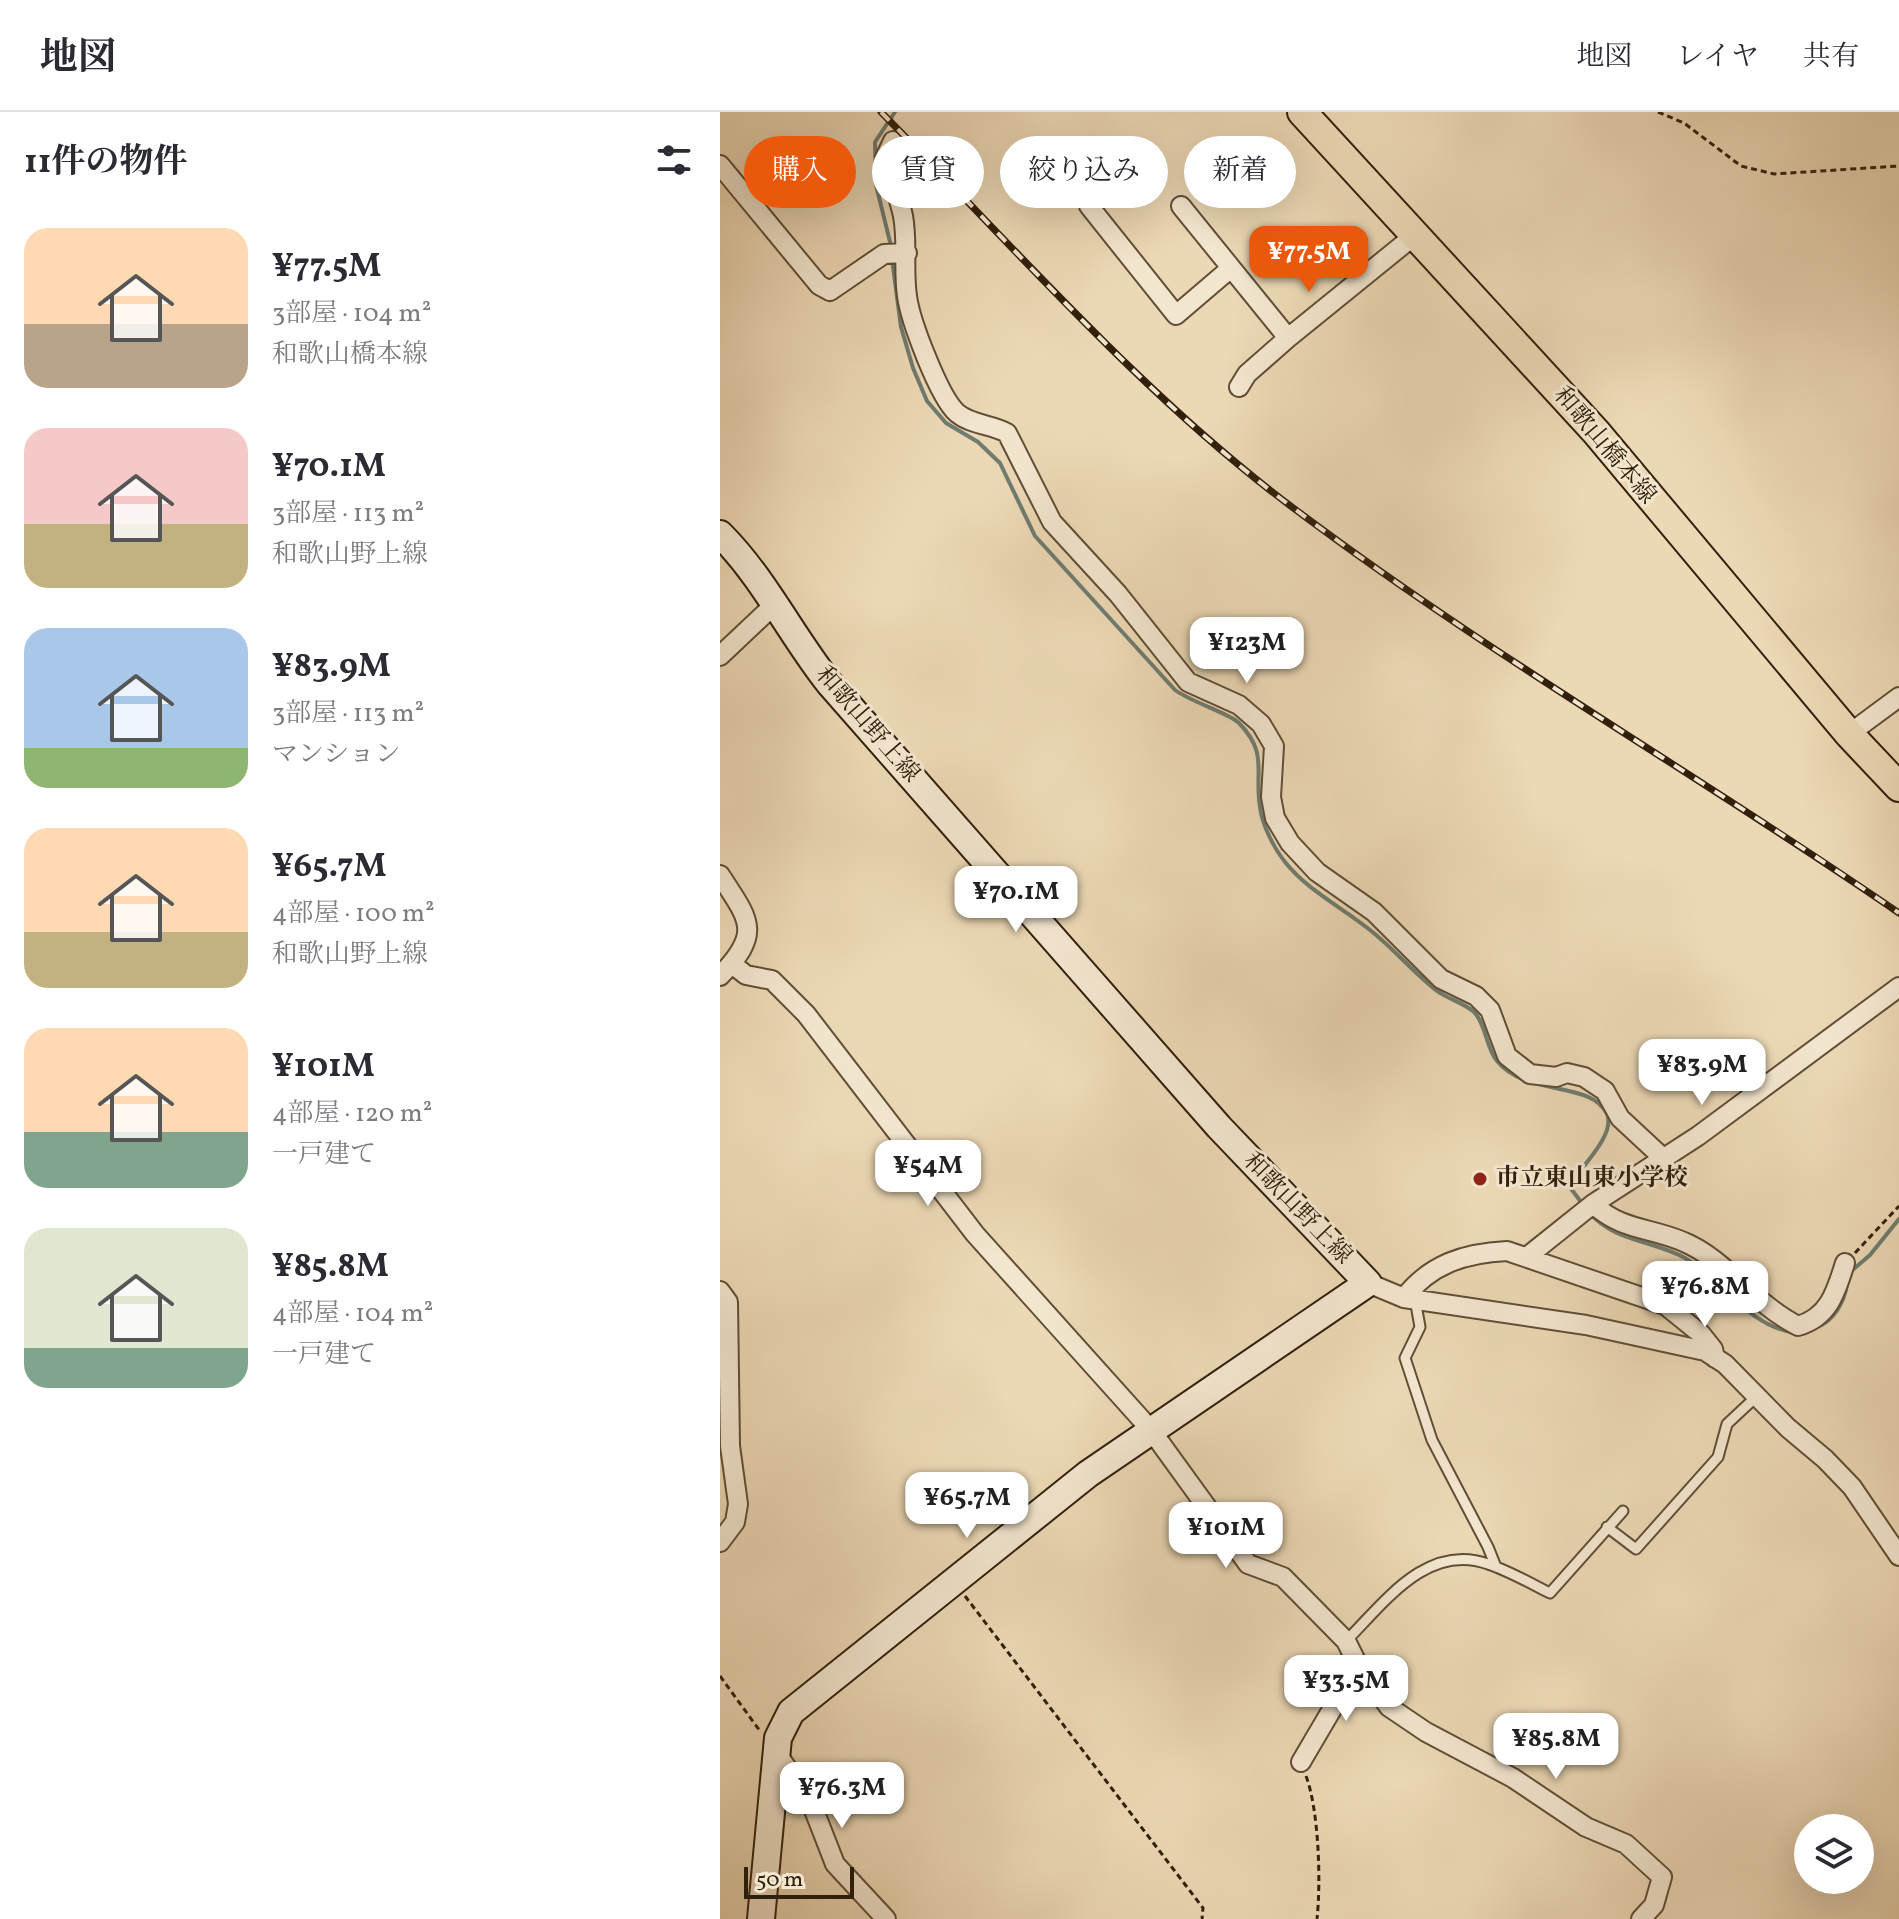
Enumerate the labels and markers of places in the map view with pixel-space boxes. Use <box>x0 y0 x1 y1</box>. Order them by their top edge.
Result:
pin: ¥77.5M <box>1244 226 1374 294</box>
pin: ¥123M <box>1191 617 1303 685</box>
pin: ¥70.1M <box>951 866 1081 934</box>
pin: ¥83.9M <box>1637 1039 1767 1107</box>
pin: ¥54M <box>881 1140 975 1208</box>
place label: 市立東山東小学校 <box>1496 1162 1688 1196</box>
marker: 市立東山東小学校 <box>1471 1170 1489 1188</box>
pin: ¥76.8M <box>1640 1261 1770 1329</box>
pin: ¥65.7M <box>902 1472 1032 1540</box>
pin: ¥101M <box>1170 1502 1282 1570</box>
pin: ¥33.5M <box>1281 1655 1411 1723</box>
pin: ¥85.8M <box>1491 1713 1621 1781</box>
pin: ¥76.3M <box>777 1762 907 1830</box>

